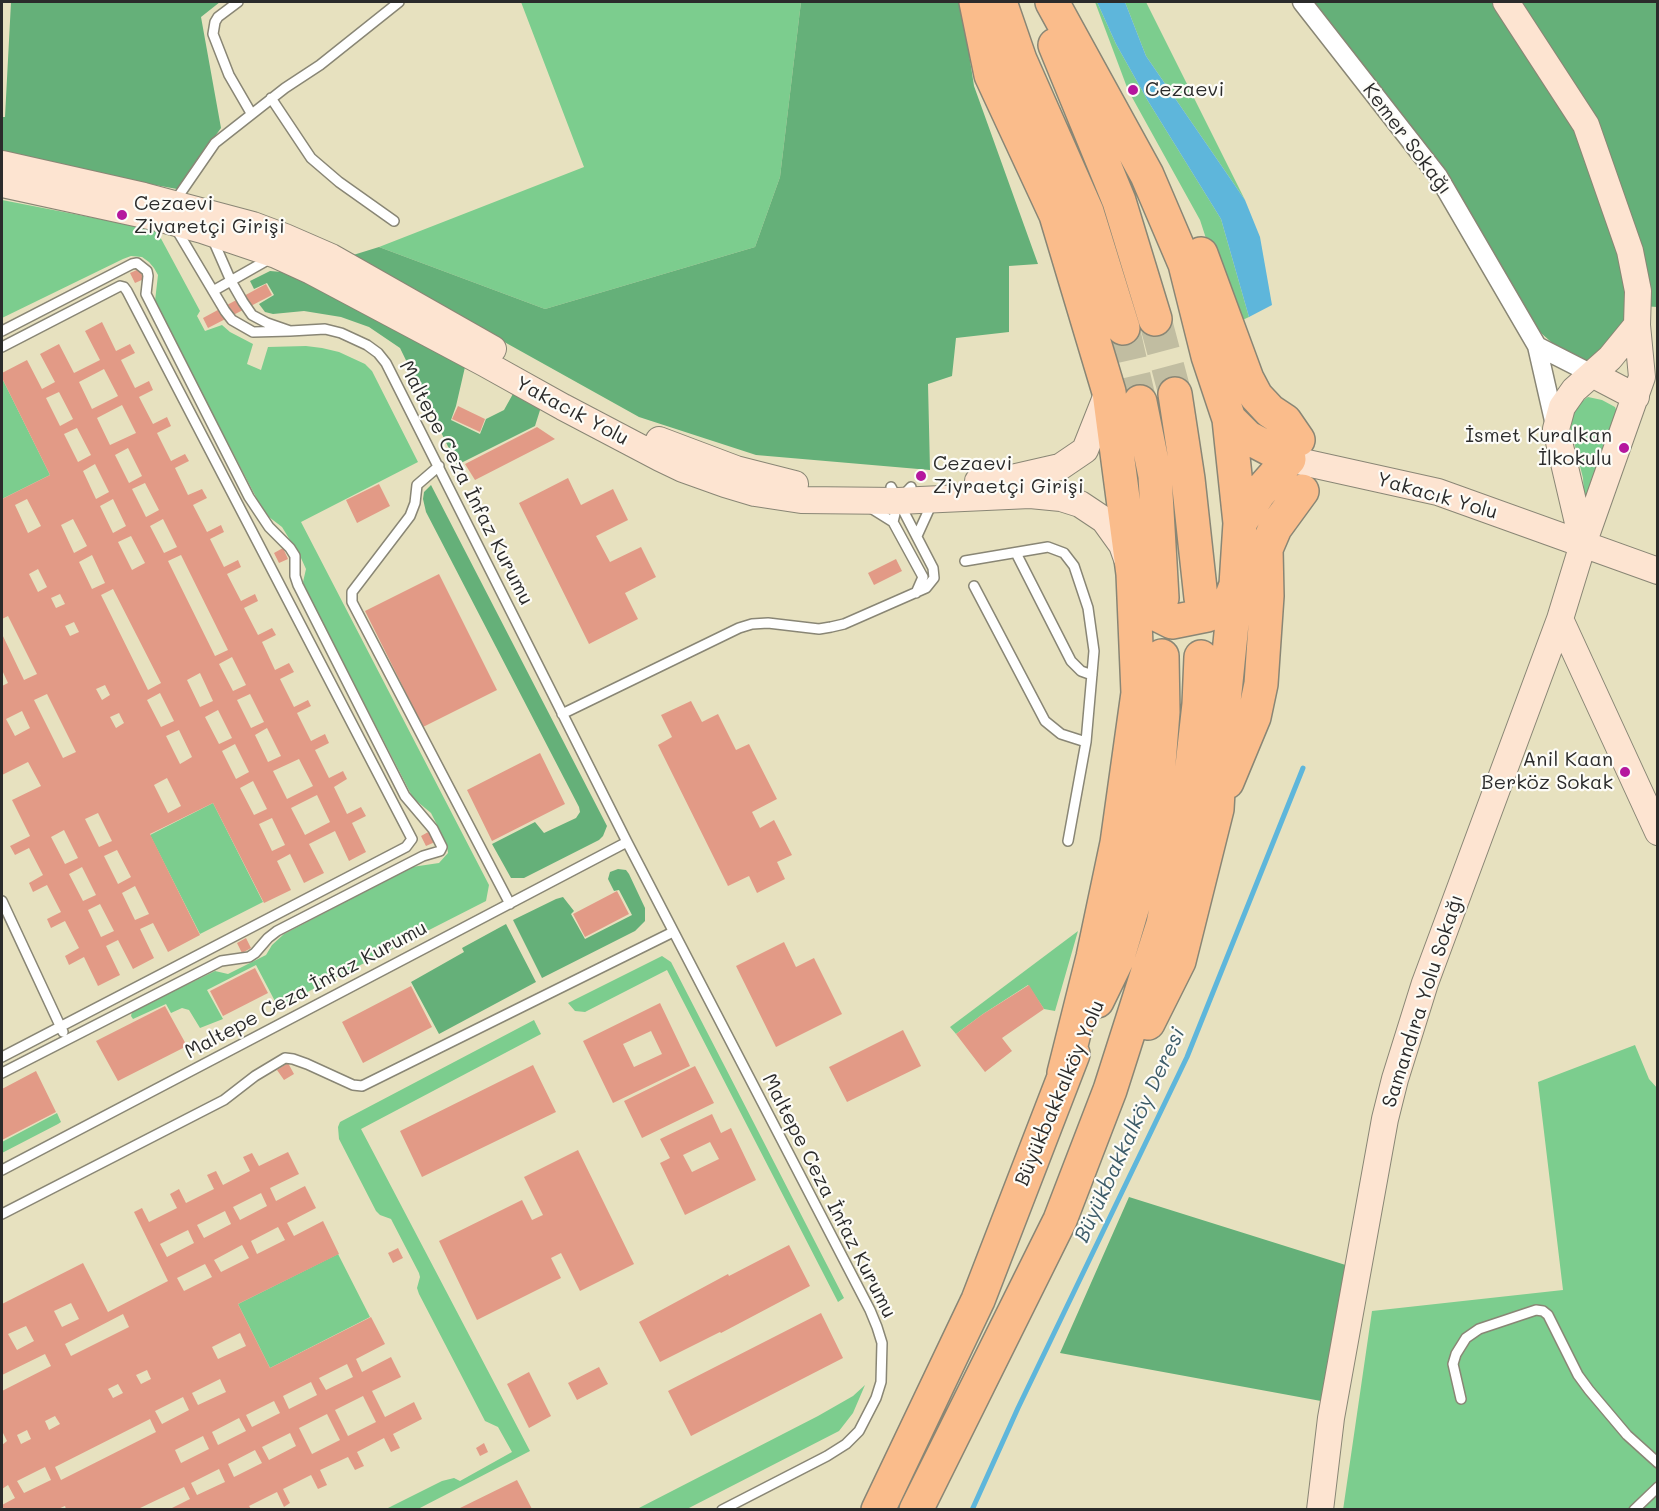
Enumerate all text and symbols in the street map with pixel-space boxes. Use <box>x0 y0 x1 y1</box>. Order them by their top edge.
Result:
place label: Cezaevi <box>1145 78 1224 102</box>
street label: Kemer Sokağı <box>1357 79 1457 199</box>
marker: Cezaevi <box>1126 83 1140 97</box>
place label: Cezaevi Ziyaretçi Girişi <box>134 192 285 239</box>
marker: Cezaevi Ziyaretçi Girişi <box>115 208 129 222</box>
street label: Maltepe Ceza İnfaz Kurumu <box>394 357 538 609</box>
street label: Yakacık Yolu <box>511 371 633 451</box>
place label: İsmet Kuralkan İlkokulu <box>1465 424 1612 471</box>
marker: İsmet Kuralkan İlkokulu <box>1617 441 1631 455</box>
place label: Cezaevi Ziyraetçi Girişi <box>933 452 1084 499</box>
street label: Yakacık Yolu <box>1374 467 1500 525</box>
marker: Cezaevi Ziyraetçi Girişi <box>914 469 928 483</box>
place label: Anil Kaan Berköz Sokak <box>1481 748 1613 795</box>
marker: Anil Kaan Berköz Sokak <box>1618 765 1632 779</box>
street label: Samandıra Yolu Sokağı <box>1377 892 1469 1110</box>
street label: Maltepe Ceza İnfaz Kurumu <box>181 916 431 1064</box>
street label: Büyükbakkalköy Yolu <box>1010 996 1110 1190</box>
water label: Büyükbakkalköy Deresi <box>1069 1024 1191 1246</box>
street label: Maltepe Ceza İnfaz Kurumu <box>757 1070 901 1322</box>

